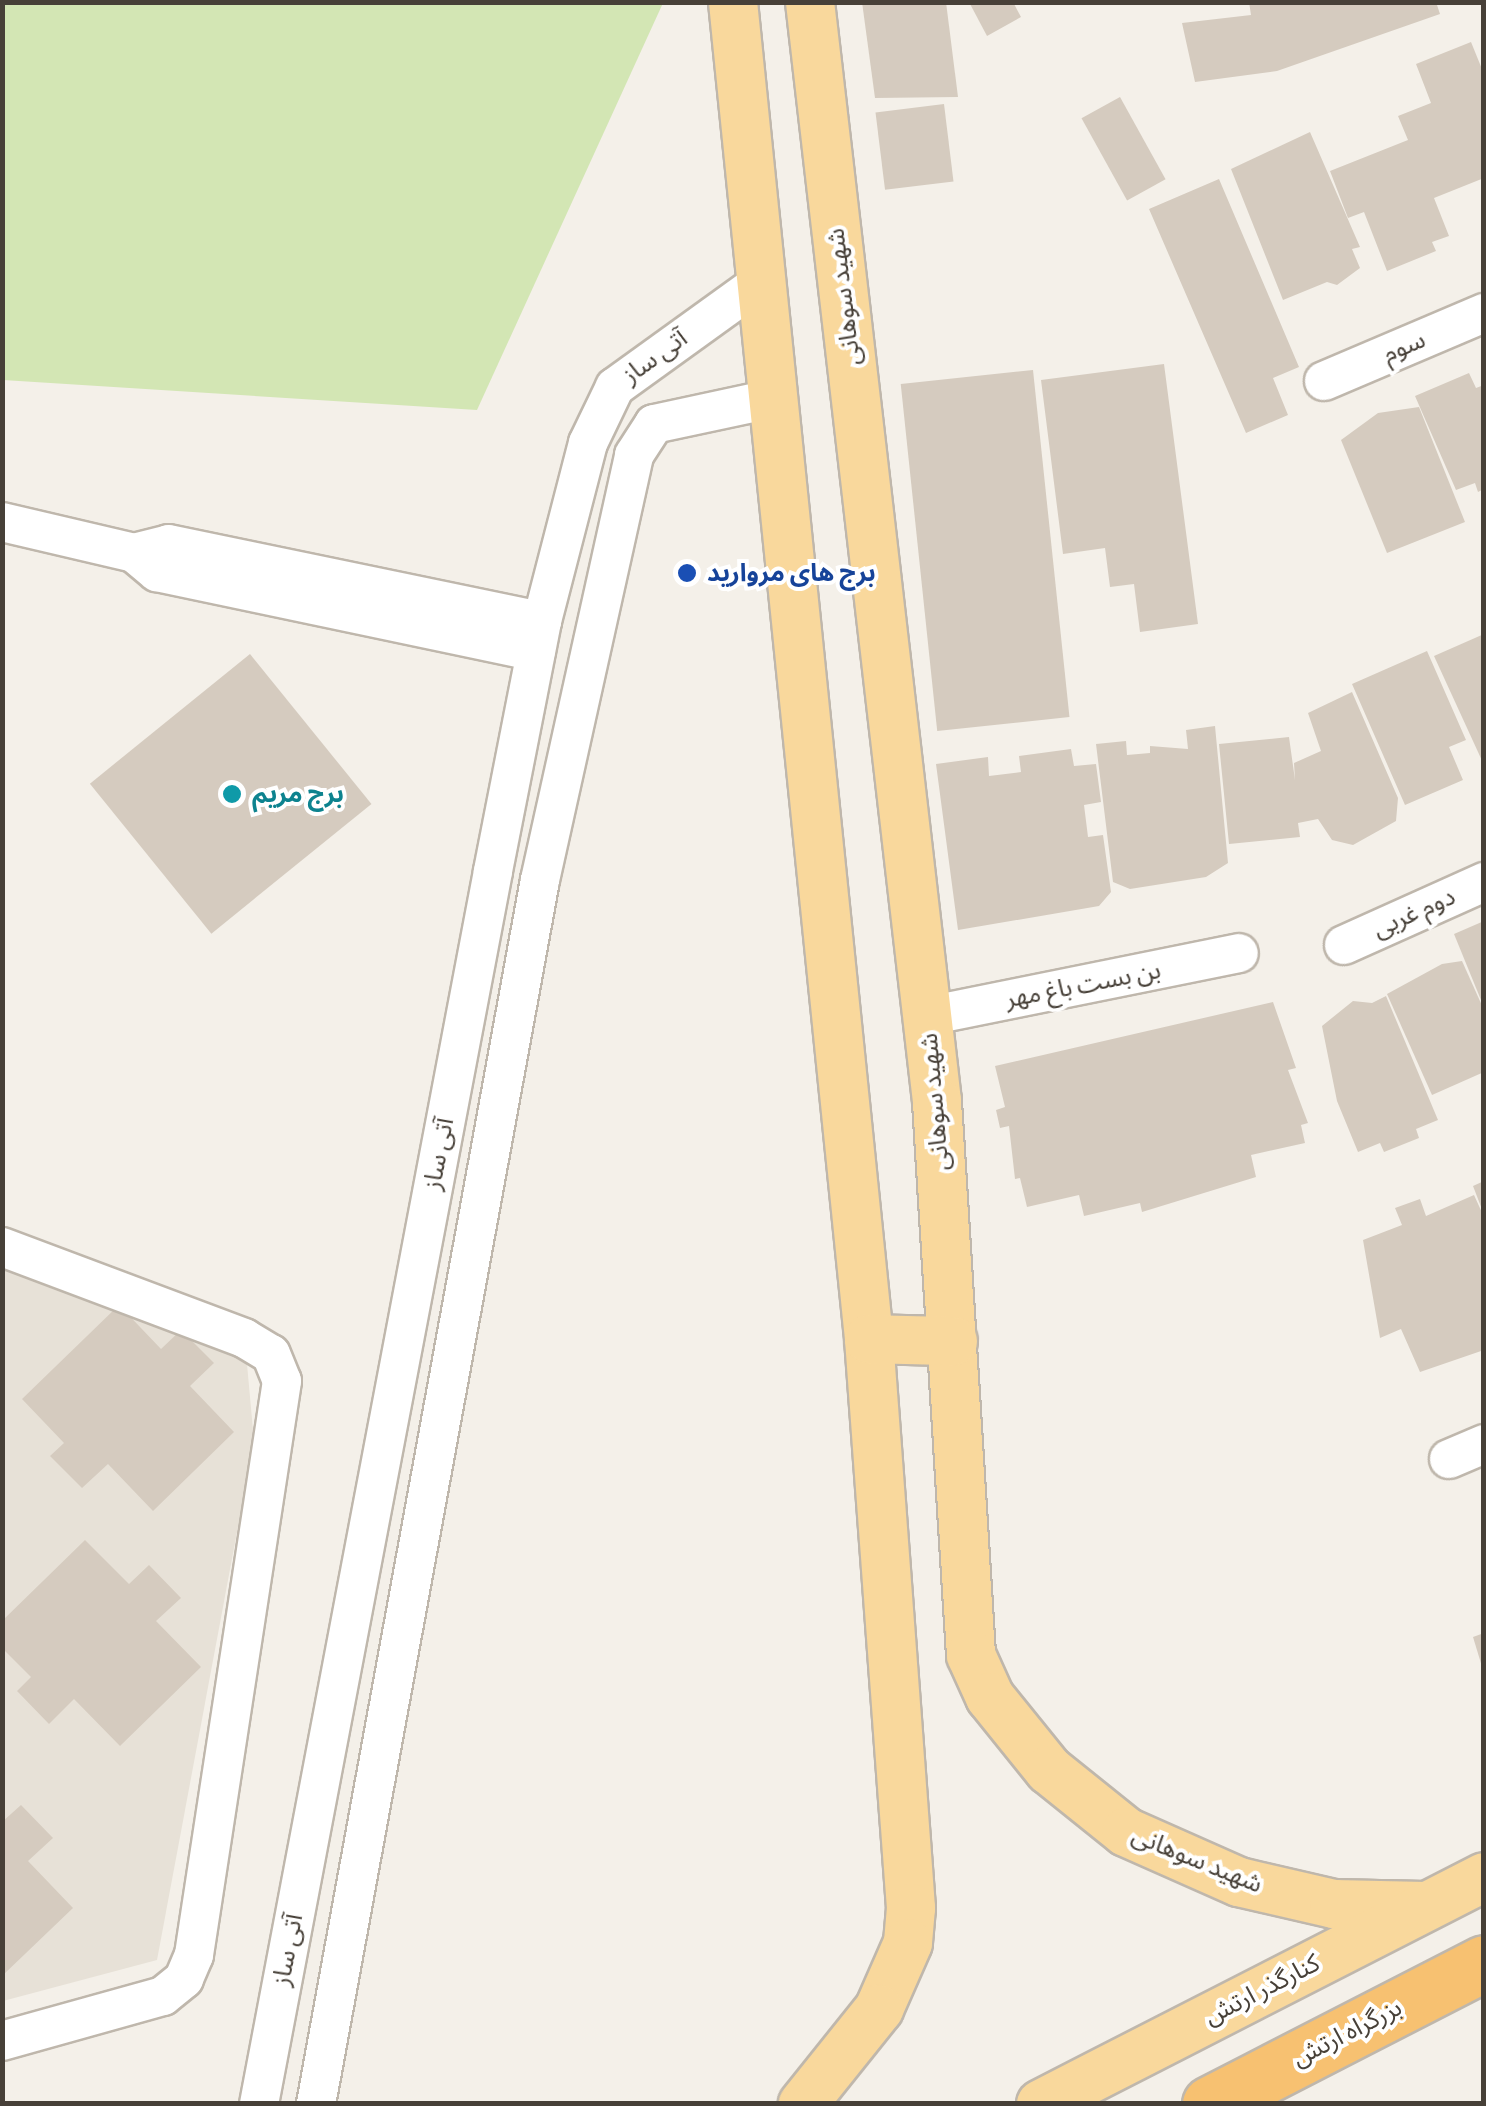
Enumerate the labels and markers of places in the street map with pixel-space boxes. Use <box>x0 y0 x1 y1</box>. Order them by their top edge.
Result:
place label: برج های مروارید <box>707 558 876 588</box>
marker: برج های مروارید <box>676 562 698 584</box>
place label: برج مریم <box>252 779 344 809</box>
marker: برج مریم <box>221 783 243 805</box>

